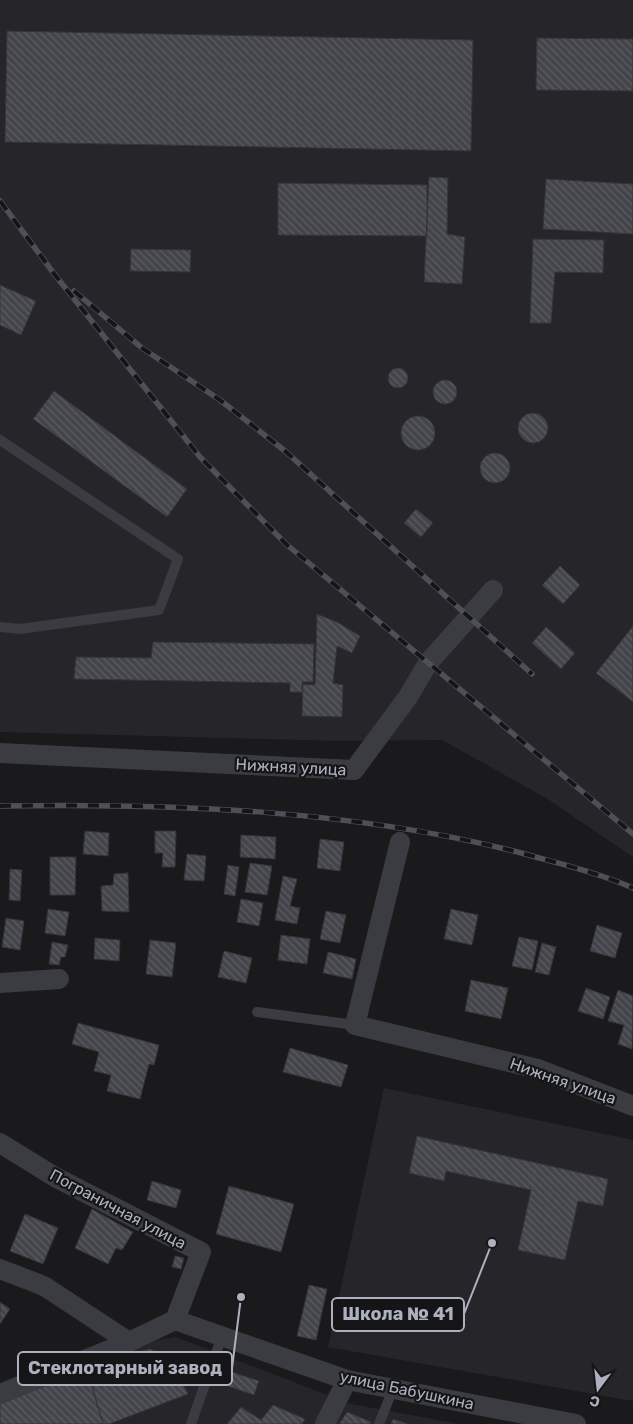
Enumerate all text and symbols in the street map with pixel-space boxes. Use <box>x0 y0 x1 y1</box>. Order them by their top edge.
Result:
street label: Нижняя улица <box>235 755 347 779</box>
street label: Нижняя улица <box>507 1054 619 1108</box>
street label: Пограничная улица <box>47 1165 189 1253</box>
callout: Школа № 41 <box>332 1298 464 1331</box>
text: Школа № 41 <box>342 1303 454 1325</box>
callout: Стеклотарный завод <box>18 1352 232 1385</box>
text: Стеклотарный завод <box>28 1357 222 1379</box>
north arrow <box>573 1364 623 1414</box>
street label: улица Бабушкина <box>338 1367 476 1413</box>
text: С <box>588 1392 602 1411</box>

